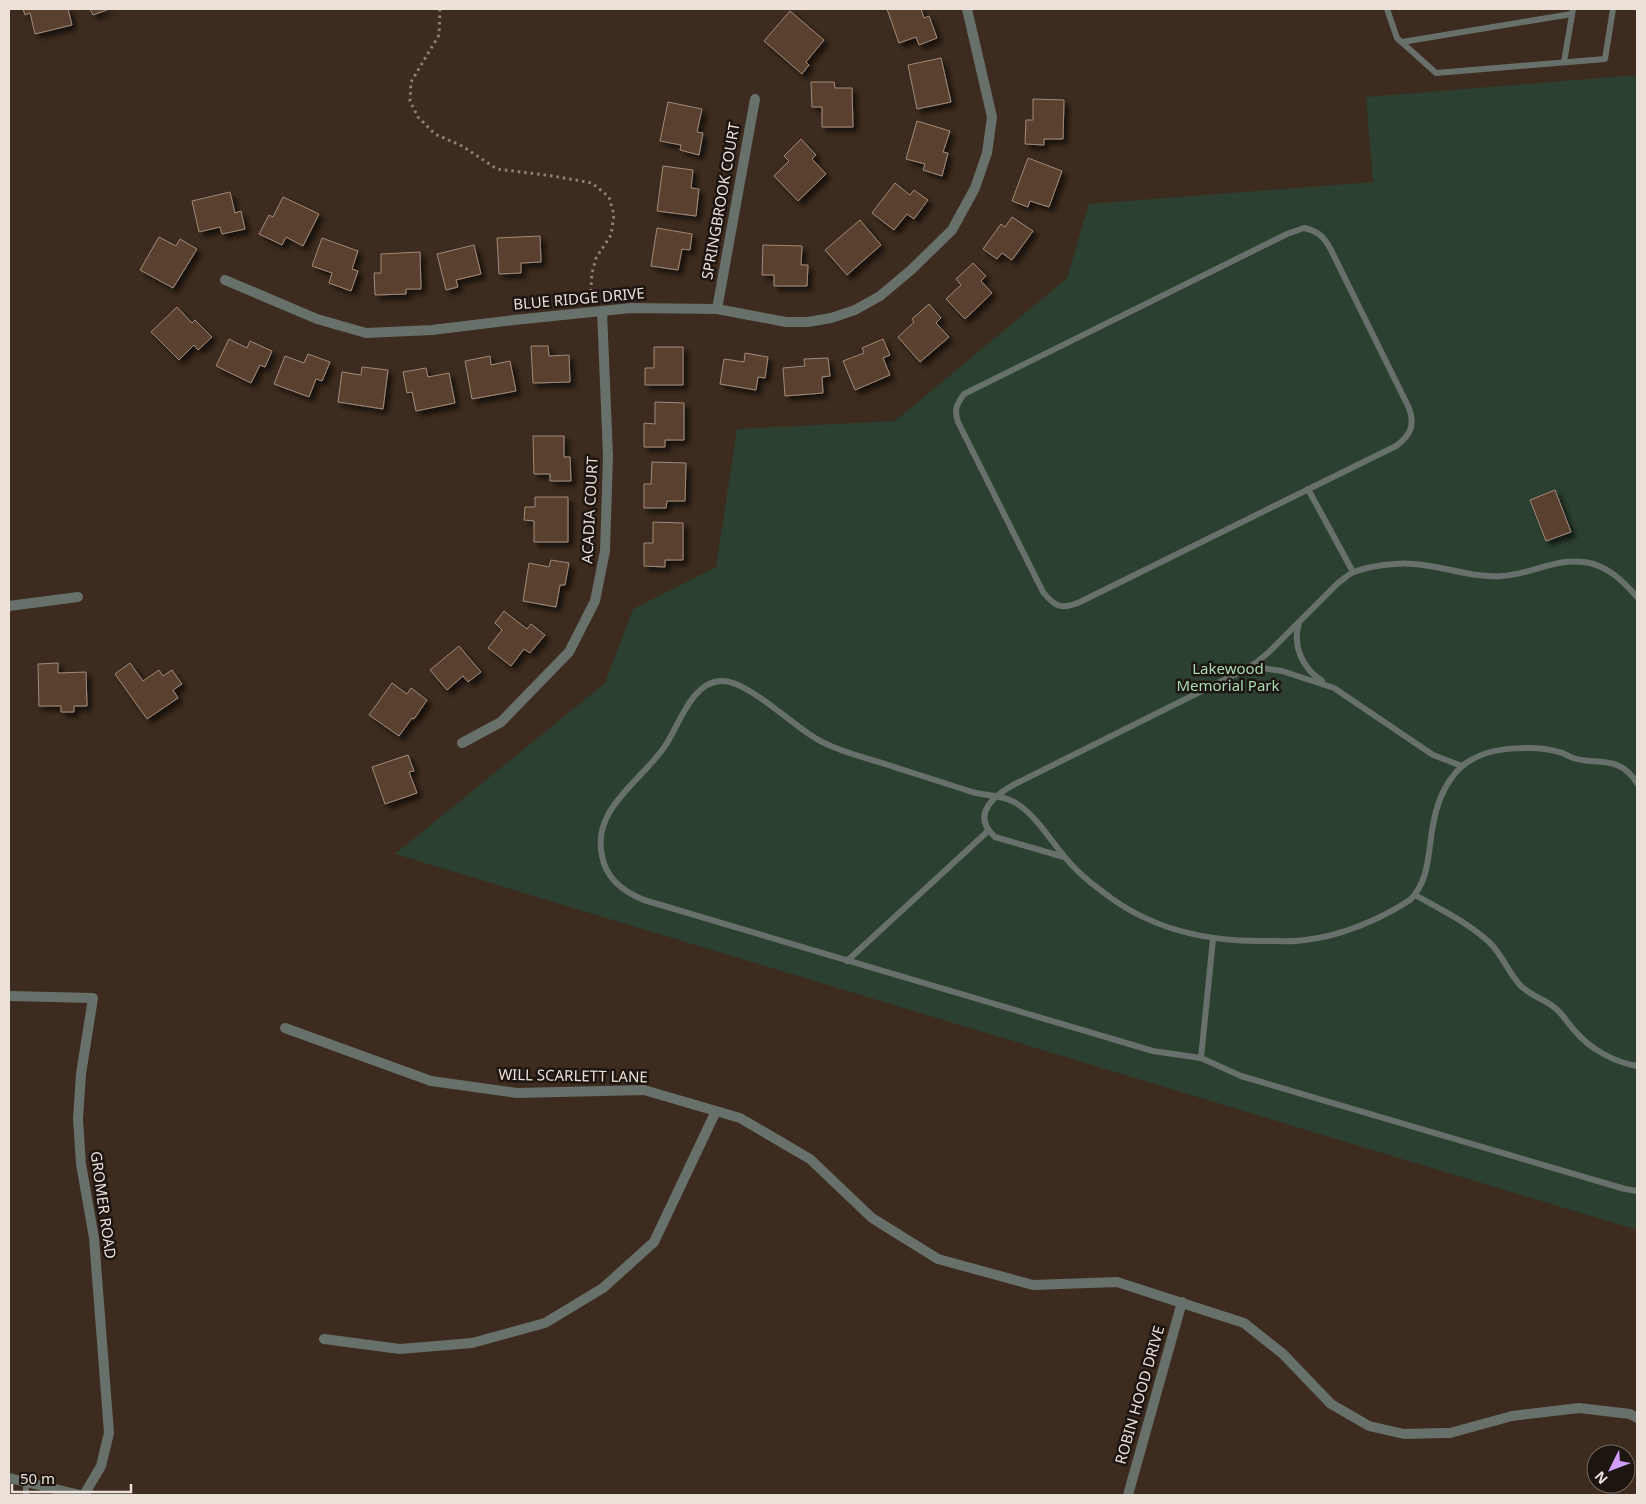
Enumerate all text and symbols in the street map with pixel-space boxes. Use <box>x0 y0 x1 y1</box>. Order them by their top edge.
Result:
street label: SPRINGBROOK COURT <box>696 120 744 281</box>
street label: BLUE RIDGE DRIVE <box>512 282 645 314</box>
street label: ACADIA COURT <box>576 455 602 564</box>
park label: Lakewood Memorial Park <box>1176 658 1280 695</box>
street label: WILL SCARLETT LANE <box>498 1064 648 1086</box>
street label: GROMER ROAD <box>87 1150 121 1260</box>
street label: ROBIN HOOD DRIVE <box>1110 1323 1168 1466</box>
north arrow <box>1586 1444 1636 1494</box>
scale bar <box>12 1462 131 1494</box>
text: N <box>1590 1467 1612 1489</box>
text: 50 m <box>20 1468 55 1488</box>

